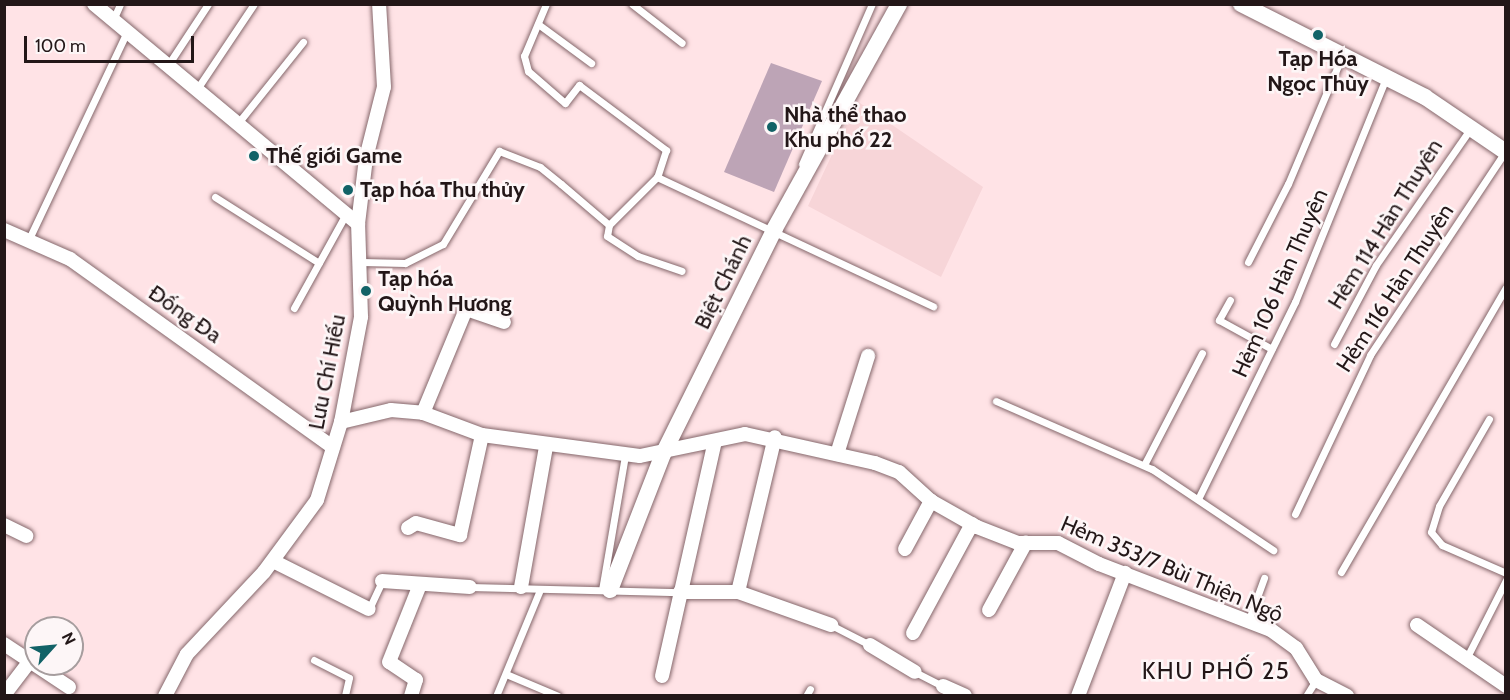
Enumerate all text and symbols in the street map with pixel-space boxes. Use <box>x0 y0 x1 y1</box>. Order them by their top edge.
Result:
scale bar <box>27 24 196 62</box>
marker: Tạp Hóa Ngọc Thùy <box>1311 28 1325 42</box>
text: 100 m <box>35 35 86 57</box>
place label: Tạp Hóa Ngọc Thùy <box>1267 45 1369 96</box>
place label: Nhà thể thao Khu phố 22 <box>784 101 907 152</box>
marker: Nhà thể thao Khu phố 22 <box>765 120 779 134</box>
street label: Hẻm 114 Hàn Thuyên <box>1322 134 1448 314</box>
place label: Thế giới Game <box>266 143 402 169</box>
marker: Thế giới Game <box>247 149 261 163</box>
place label: Tạp hóa Thu thủy <box>360 177 525 203</box>
marker: Tạp hóa Thu thủy <box>341 183 355 197</box>
street label: Hẻm 106 Hàn Thuyên <box>1227 185 1333 381</box>
street label: Hẻm 116 Hàn Thuyên <box>1331 199 1459 377</box>
street label: Biệt Chánh <box>689 231 757 333</box>
place label: Tạp hóa Quỳnh Hương <box>378 265 511 316</box>
street label: Đống Đa <box>143 279 227 349</box>
marker: Tạp hóa Quỳnh Hương <box>359 284 373 298</box>
street label: Lưu Chí Hiếu <box>303 312 351 432</box>
street label: Hẻm 353/7 Bùi Thiện Ngộ <box>1057 510 1287 628</box>
north arrow <box>24 616 84 676</box>
text: N <box>58 629 80 648</box>
district label: KHU PHỐ 25 <box>1142 657 1290 685</box>

